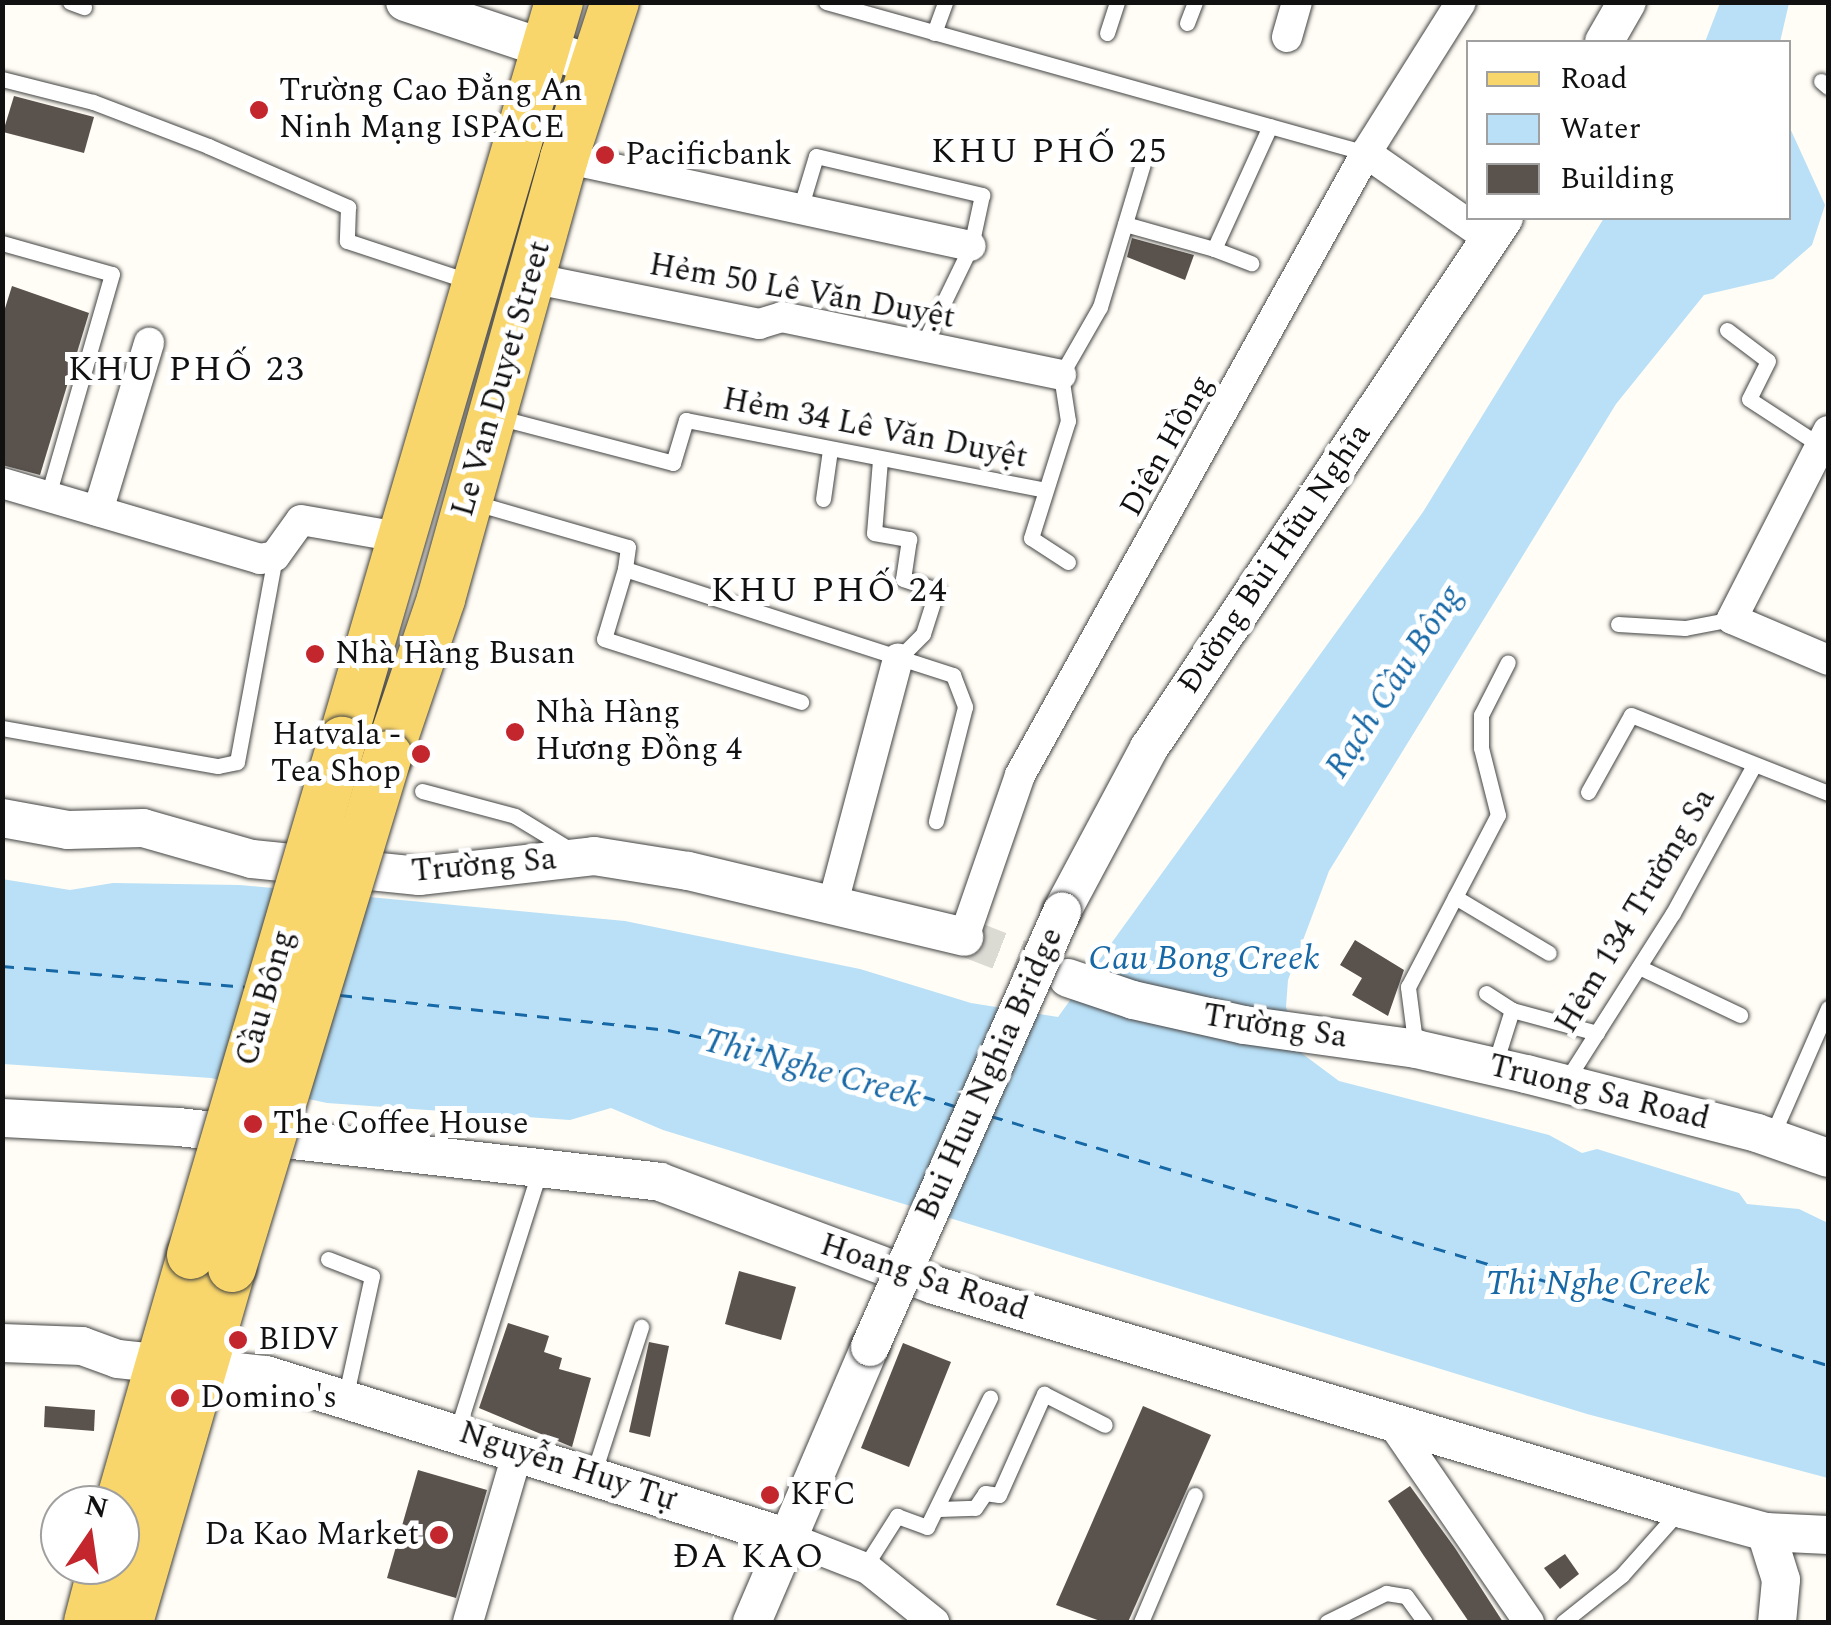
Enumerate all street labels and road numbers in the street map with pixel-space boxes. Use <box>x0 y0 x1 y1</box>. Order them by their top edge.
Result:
street label: Le Van Duyet Street <box>444 237 560 521</box>
street label: Hẻm 50 Lê Văn Duyệt <box>646 246 958 338</box>
street label: Diên Hồng <box>1112 368 1222 524</box>
street label: Hẻm 34 Lê Văn Duyệt <box>719 381 1031 477</box>
street label: Đường Bùi Hữu Nghĩa <box>1170 417 1380 701</box>
street label: Hẻm 134 Trường Sa <box>1548 782 1724 1040</box>
street label: Trường Sa <box>410 841 558 891</box>
street label: Bui Huu Nghia Bridge <box>908 922 1072 1226</box>
street label: Cầu Bông <box>228 926 304 1070</box>
street label: Trường Sa <box>1200 997 1350 1057</box>
street label: Truong Sa Road <box>1485 1047 1713 1139</box>
street label: Hoang Sa Road <box>815 1226 1033 1330</box>
street label: Nguyễn Huy Tự <box>454 1414 680 1520</box>

